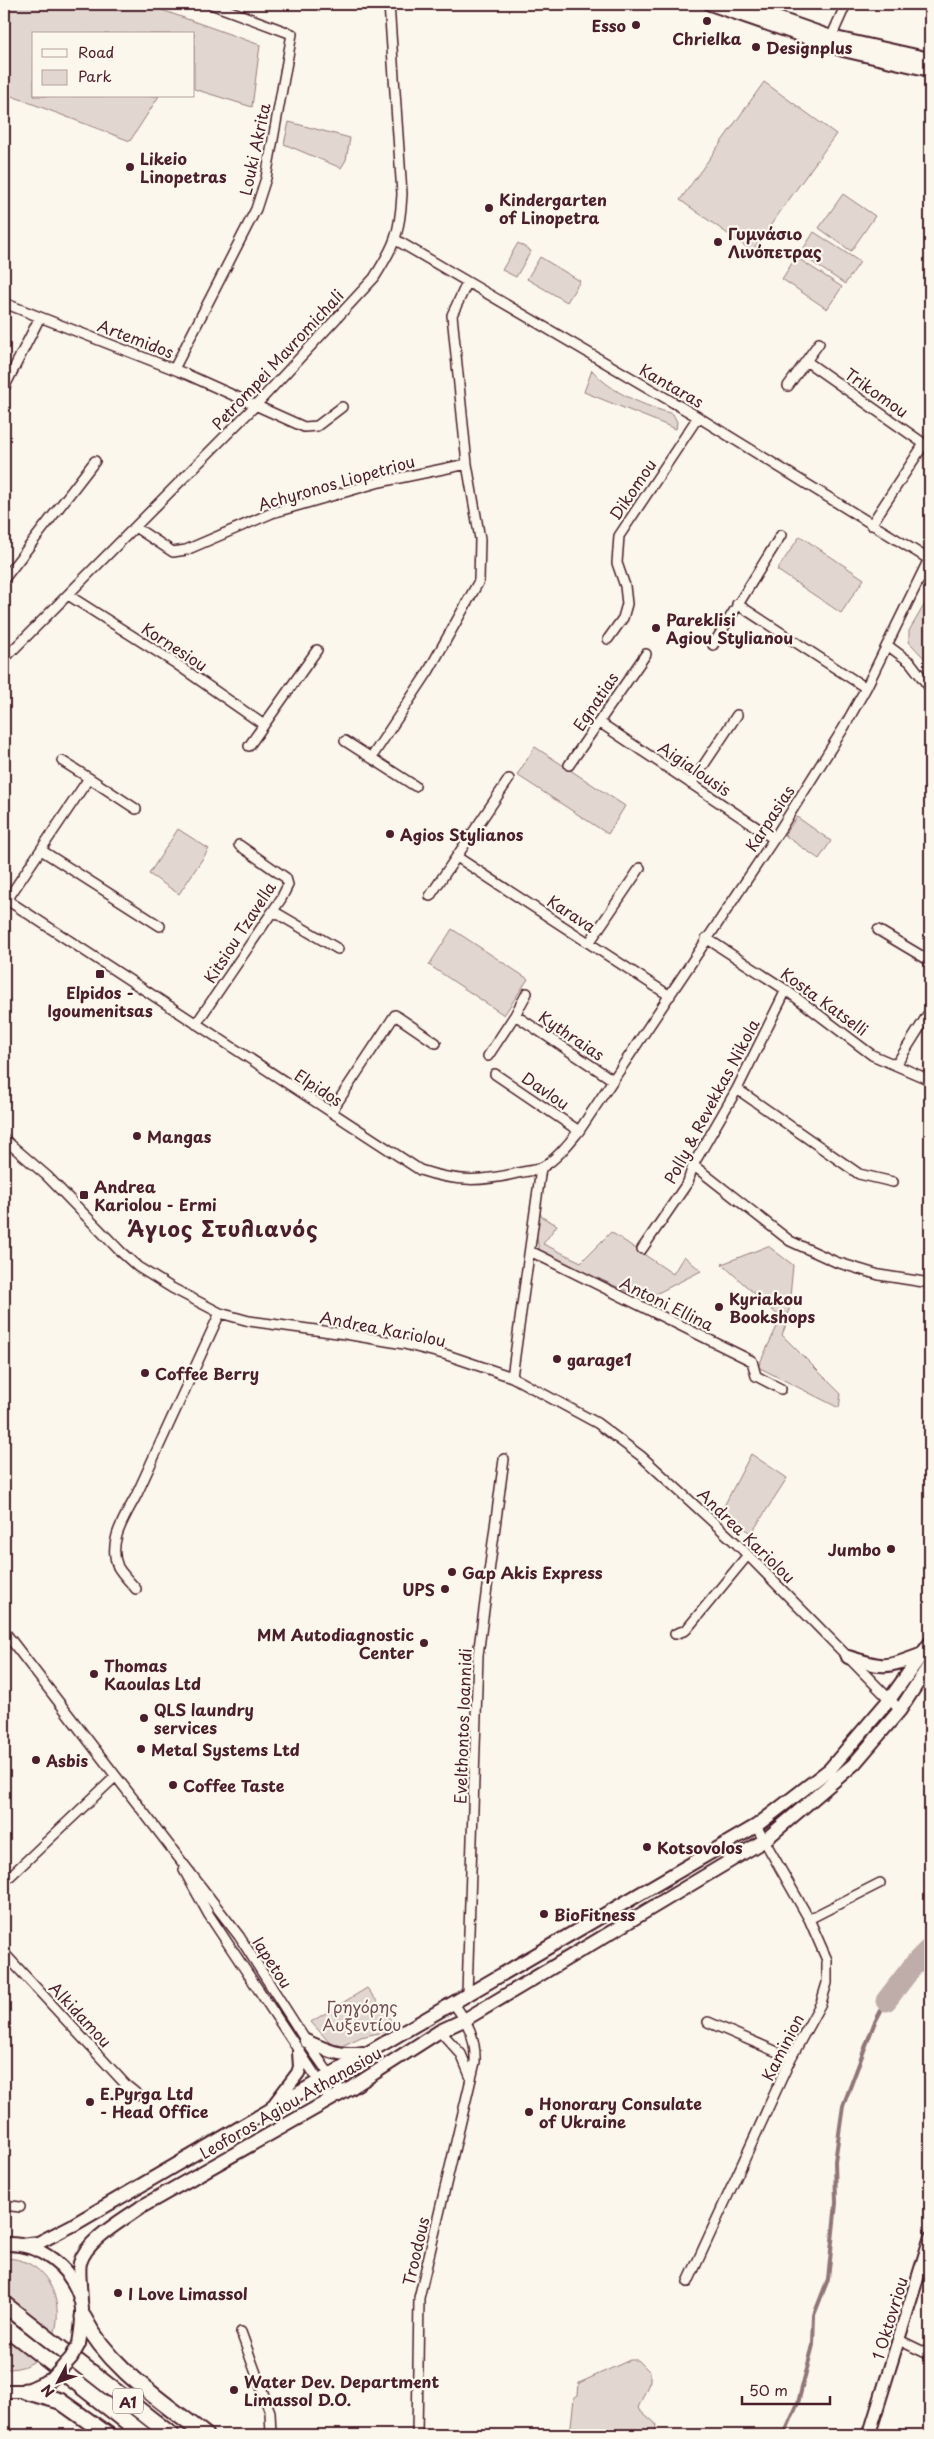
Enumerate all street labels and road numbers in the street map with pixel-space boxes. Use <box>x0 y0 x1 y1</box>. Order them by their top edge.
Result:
street label: Louki Akrita <box>232 100 276 197</box>
street label: Petrompei Mavromichali <box>205 283 349 435</box>
street label: Artemidos <box>94 312 178 364</box>
street label: Kantaras <box>636 357 708 413</box>
street label: Trikomou <box>840 361 914 423</box>
street label: Achyronos Liopetriou <box>255 448 417 516</box>
street label: Dikomou <box>603 454 661 524</box>
street label: Kornesiou <box>137 616 213 676</box>
street label: Egnatias <box>566 667 624 735</box>
street label: Aigialousis <box>654 735 736 801</box>
street label: Karpasias <box>738 780 800 856</box>
street label: Kitsiou Tzavella <box>197 877 281 987</box>
street label: Karava <box>543 888 601 938</box>
street label: Kosta Katselli <box>776 961 874 1041</box>
street label: Kythraias <box>534 1004 610 1066</box>
street label: Polly & Revekkas Nikola <box>657 1014 765 1188</box>
street label: Elpidos <box>290 1062 348 1112</box>
street label: Davlou <box>517 1065 575 1115</box>
street label: Antoni Ellina <box>616 1270 718 1336</box>
street label: Andrea Kariolou <box>318 1304 448 1352</box>
street label: Andrea Kariolou <box>693 1482 801 1588</box>
street label: Evelthontos Ioannidi <box>447 1648 477 1804</box>
street label: Iapetou <box>247 1931 299 1993</box>
street label: Alkidamou <box>44 1976 118 2052</box>
street label: Kaminion <box>755 2009 809 2085</box>
street label: Leoforos Agiou Athanasiou <box>194 2040 386 2164</box>
street label: Troodous <box>395 2214 435 2288</box>
street label: 1 Oktovriou <box>865 2274 913 2362</box>
road number: A1 <box>113 2388 143 2414</box>

